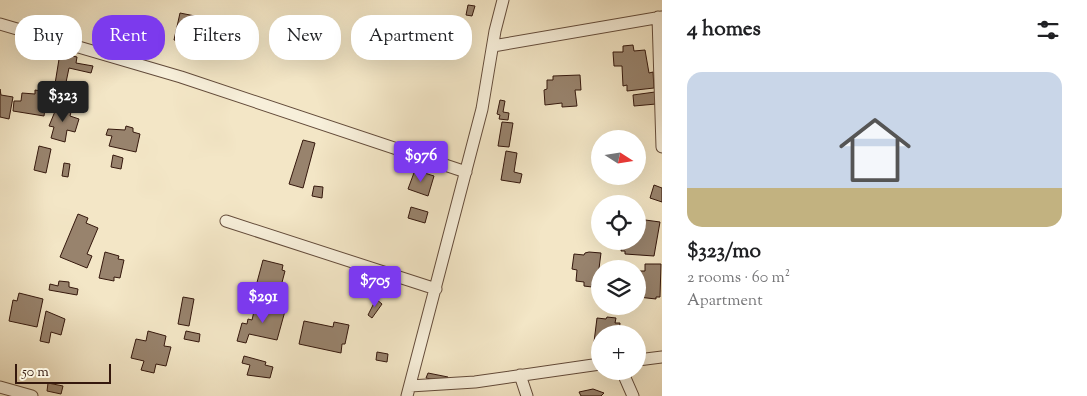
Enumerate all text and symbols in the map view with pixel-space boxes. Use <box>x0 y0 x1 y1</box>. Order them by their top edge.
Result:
chip: Buy <box>15 15 82 60</box>
chip: Rent <box>92 15 165 60</box>
chip: Filters <box>175 15 259 60</box>
chip: New <box>269 15 341 60</box>
chip: Apartment <box>351 15 472 60</box>
text: 4 homes <box>687 15 761 45</box>
icon: filters <box>1034 16 1062 44</box>
pin: $323 <box>33 80 93 123</box>
text: $323 <box>49 85 77 108</box>
icon: home <box>830 105 920 195</box>
north arrow <box>591 130 646 185</box>
map controls <box>591 130 646 380</box>
pin: $976 <box>391 140 451 183</box>
text: $976 <box>405 145 437 168</box>
button: locate <box>591 195 646 250</box>
text: $323/mo <box>687 237 761 267</box>
button: layers <box>591 260 646 315</box>
pin: $705 <box>345 266 405 308</box>
text: 2 rooms · 60 m² <box>687 267 790 290</box>
text: $705 <box>360 270 390 293</box>
pin: $291 <box>233 282 293 324</box>
text: $291 <box>248 286 278 309</box>
text: Apartment <box>687 290 763 313</box>
button: + <box>591 325 646 380</box>
scale bar <box>15 361 111 384</box>
text: 50 m <box>22 363 49 383</box>

